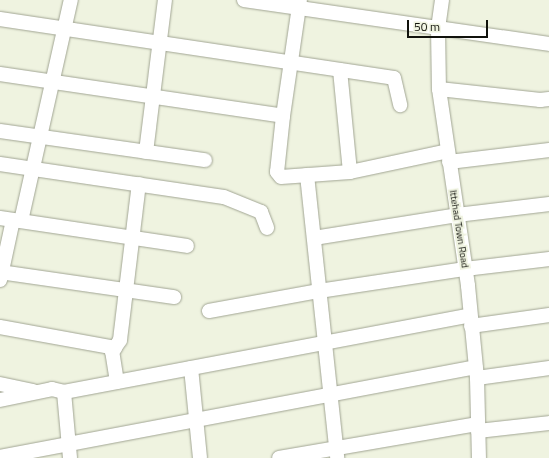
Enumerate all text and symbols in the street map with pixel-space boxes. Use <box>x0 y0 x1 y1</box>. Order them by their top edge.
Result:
scale bar <box>409 12 490 38</box>
text: 50 m <box>414 17 440 36</box>
street label: Ittehad Town Road <box>447 189 471 269</box>

